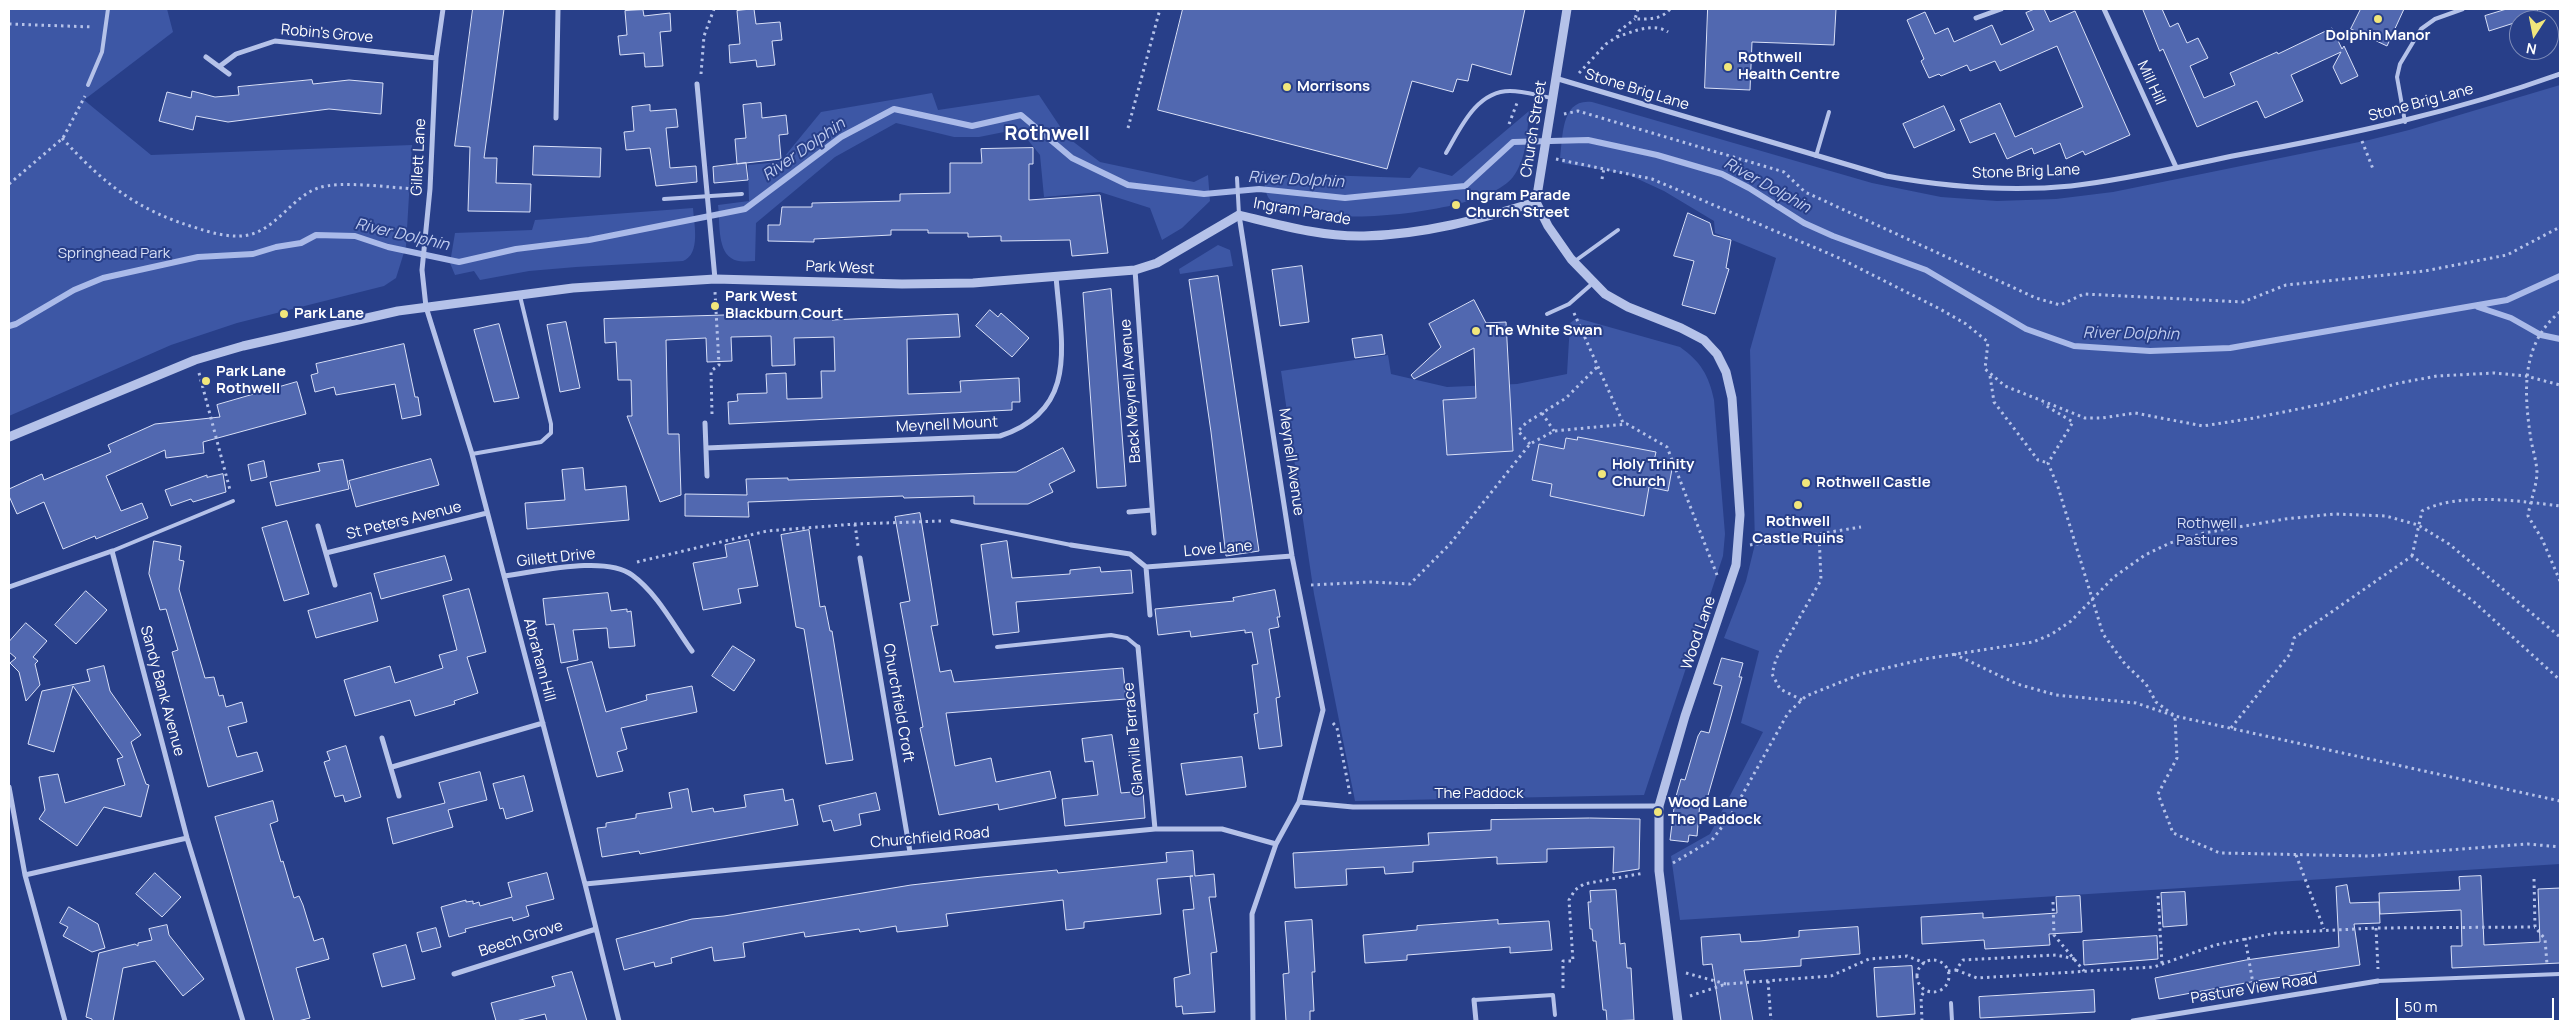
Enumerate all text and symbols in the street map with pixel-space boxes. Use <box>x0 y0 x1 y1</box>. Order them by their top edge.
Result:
north arrow <box>2509 10 2559 60</box>
marker: Dolphin Manor <box>2372 13 2384 25</box>
street label: Robin's Grove <box>280 21 374 47</box>
place label: Dolphin Manor <box>2325 27 2431 45</box>
text: N <box>2524 39 2538 60</box>
place label: Rothwell Health Centre <box>1738 49 1840 84</box>
street label: Mill Hill <box>2133 58 2169 108</box>
marker: Rothwell Health Centre <box>1722 61 1734 73</box>
street label: Stone Brig Lane <box>1583 66 1691 114</box>
place label: Morrisons <box>1297 78 1370 96</box>
street label: Church Street <box>1517 79 1551 179</box>
street label: Stone Brig Lane <box>2366 80 2476 126</box>
marker: Morrisons <box>1281 81 1293 93</box>
water label: River Dolphin <box>759 115 849 185</box>
street label: Gillett Lane <box>408 118 430 196</box>
district label: Rothwell <box>1004 122 1090 146</box>
water label: River Dolphin <box>1720 154 1814 218</box>
street label: Stone Brig Lane <box>1972 161 2080 183</box>
water label: River Dolphin <box>1248 168 1344 192</box>
place label: Ingram Parade Church Street <box>1466 187 1570 222</box>
street label: Ingram Parade <box>1252 195 1352 229</box>
marker: Ingram Parade Church Street <box>1450 199 1462 211</box>
water label: River Dolphin <box>353 215 451 255</box>
park label: Springhead Park <box>58 245 170 263</box>
street label: Park West <box>805 258 875 278</box>
place label: Park West Blackburn Court <box>725 288 843 323</box>
marker: Park West Blackburn Court <box>709 300 721 312</box>
place label: Park Lane <box>294 305 364 323</box>
marker: Park Lane <box>278 308 290 320</box>
street label: Back Meynell Avenue <box>1117 318 1145 464</box>
place label: The White Swan <box>1486 322 1602 340</box>
water label: River Dolphin <box>2083 324 2179 344</box>
marker: The White Swan <box>1470 325 1482 337</box>
place label: Park Lane Rothwell <box>216 363 286 398</box>
marker: Park Lane Rothwell <box>200 375 212 387</box>
street label: Meynell Avenue <box>1275 407 1307 517</box>
street label: Meynell Mount <box>896 413 998 437</box>
place label: Holy Trinity Church <box>1612 456 1694 491</box>
marker: Holy Trinity Church <box>1596 468 1608 480</box>
place label: Rothwell Castle <box>1816 474 1931 492</box>
marker: Rothwell Castle <box>1800 477 1812 489</box>
street label: St Peters Avenue <box>345 498 463 544</box>
marker: Rothwell Castle Ruins <box>1792 499 1804 511</box>
place label: Rothwell Castle Ruins <box>1752 513 1844 548</box>
park label: Rothwell Pastures <box>2176 515 2238 550</box>
street label: Love Lane <box>1183 537 1253 561</box>
street label: Gillett Drive <box>516 545 596 571</box>
street label: Wood Lane <box>1678 594 1720 672</box>
street label: Abraham Hill <box>519 616 559 704</box>
street label: Sandy Bank Avenue <box>136 624 188 758</box>
street label: Churchfield Croft <box>879 642 917 764</box>
street label: Glanville Terrace <box>1120 682 1148 796</box>
street label: The Paddock <box>1434 785 1524 803</box>
place label: Wood Lane The Paddock <box>1668 794 1761 829</box>
marker: Wood Lane The Paddock <box>1652 806 1664 818</box>
street label: Churchfield Road <box>870 824 990 852</box>
street label: Beech Grove <box>477 917 565 961</box>
street label: Pasture View Road <box>2190 970 2318 1008</box>
scale bar <box>2399 988 2556 1020</box>
text: 50 m <box>2404 996 2438 1017</box>

